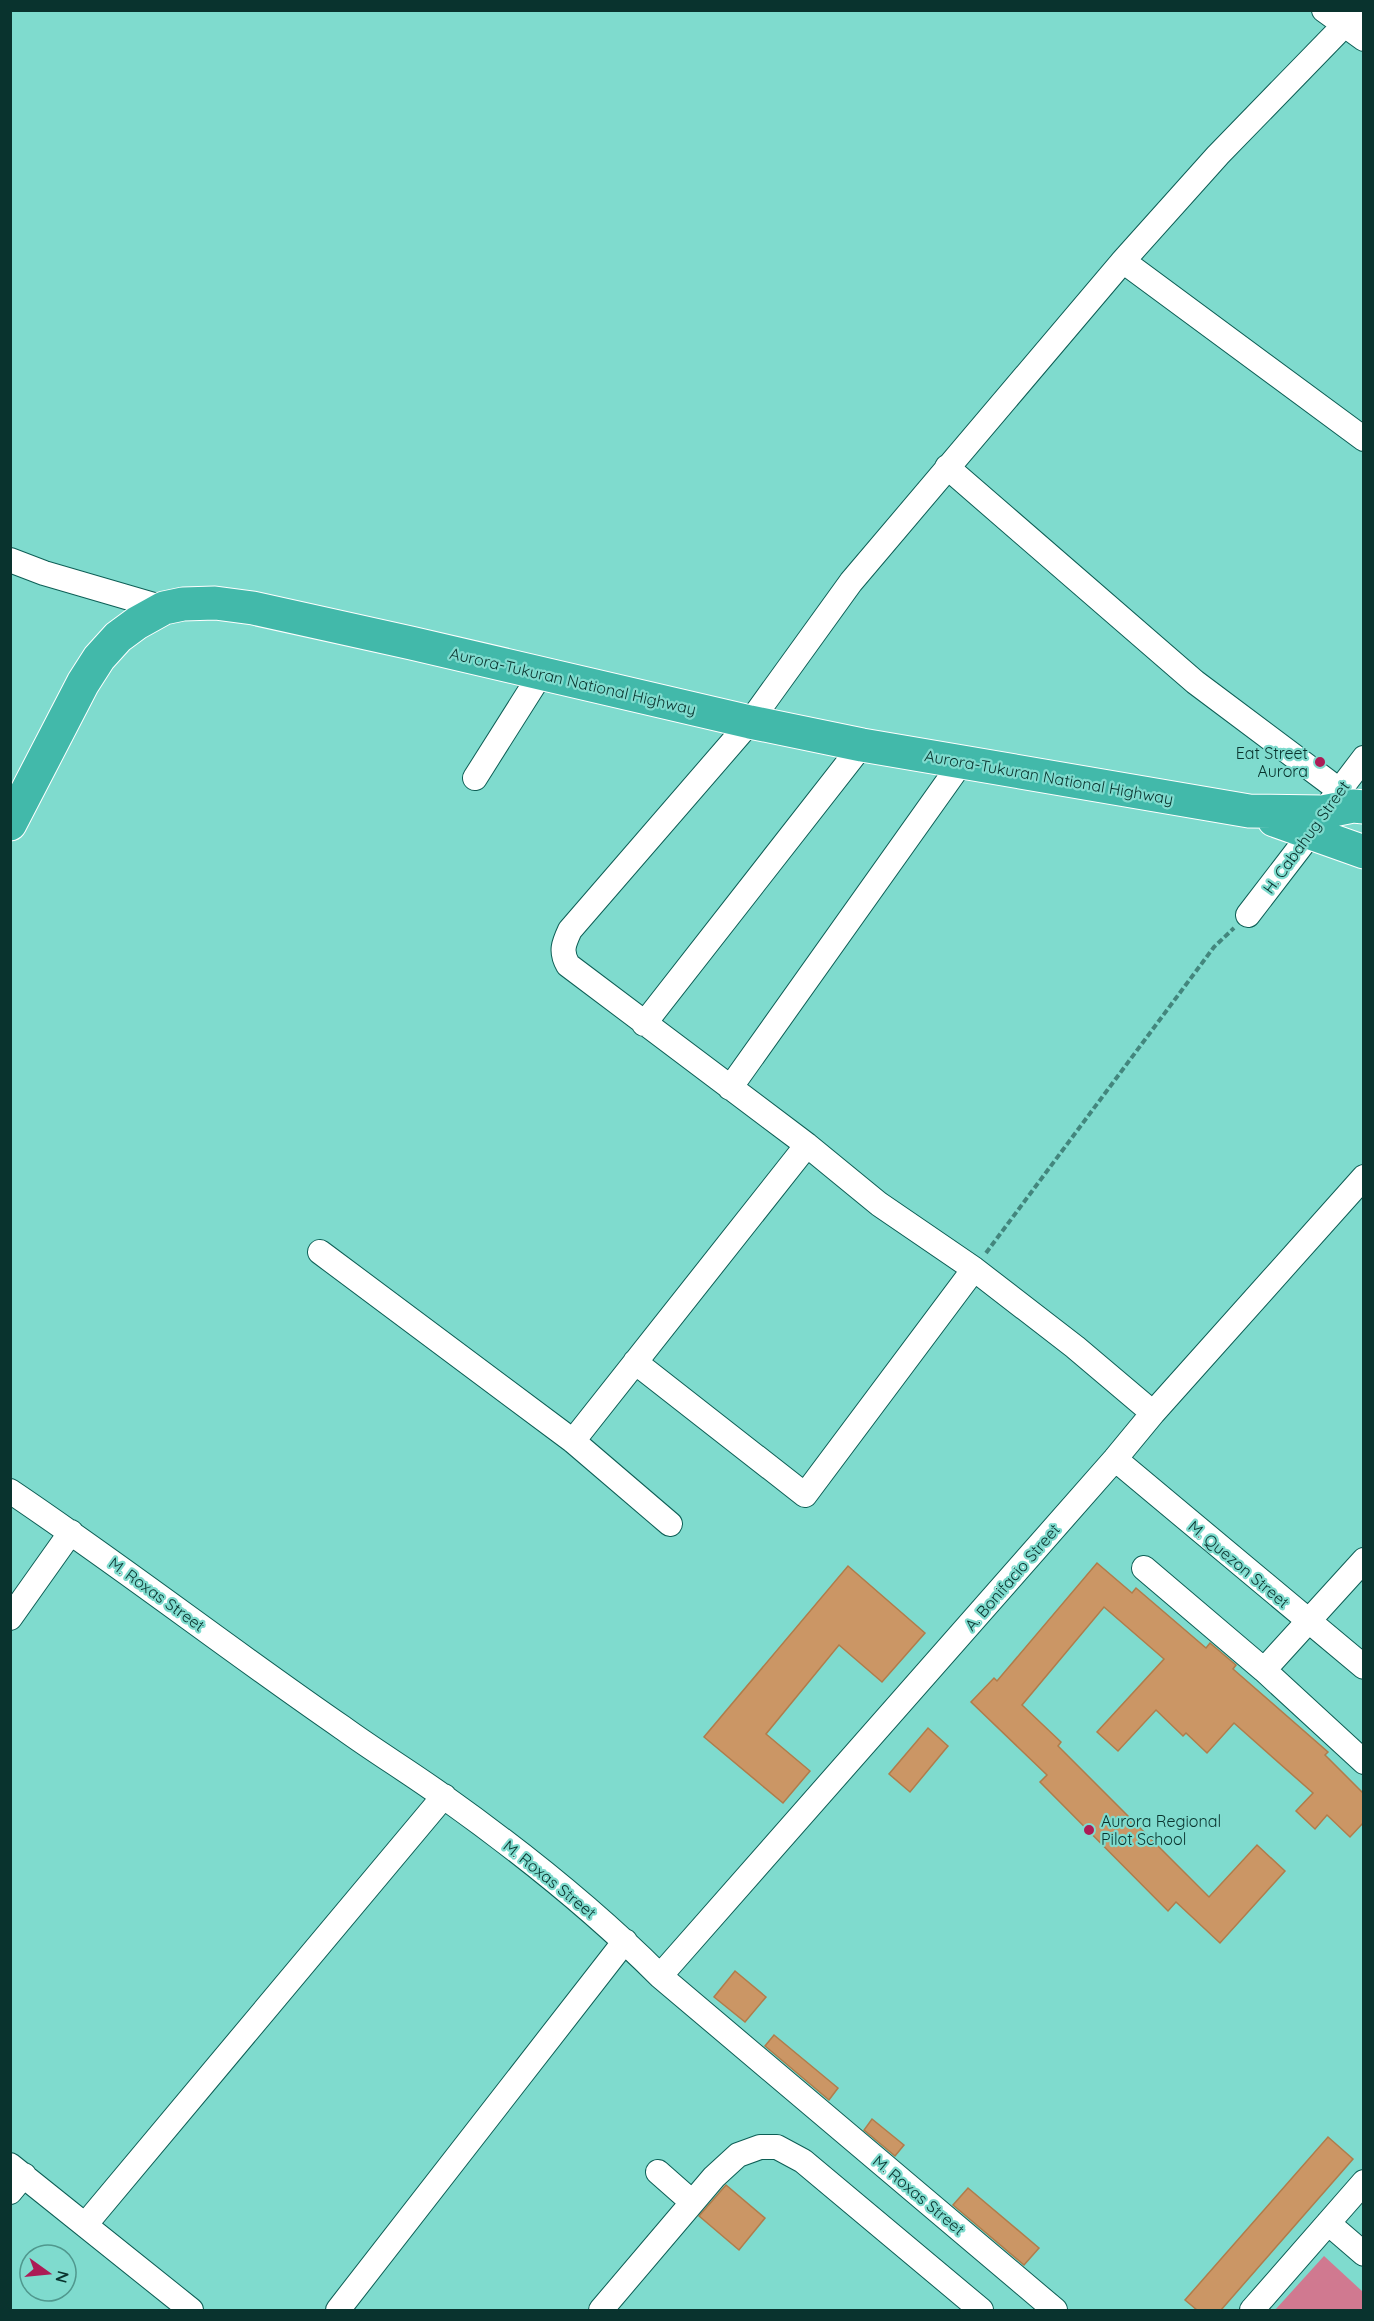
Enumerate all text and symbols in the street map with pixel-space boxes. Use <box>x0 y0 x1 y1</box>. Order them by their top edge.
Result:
street label: Aurora-Tukuran National Highway <box>448 643 698 719</box>
place label: Eat Street Aurora <box>1236 743 1308 781</box>
street label: Aurora-Tukuran National Highway <box>923 745 1175 809</box>
marker: Eat Street Aurora <box>1313 755 1327 769</box>
street label: H. Cabahug Street <box>1258 777 1354 897</box>
street label: M. Quezon Street <box>1184 1516 1294 1612</box>
street label: A. Bonifacio Street <box>960 1519 1064 1635</box>
street label: M. Roxas Street <box>105 1553 209 1635</box>
place label: Aurora Regional Pilot School <box>1101 1811 1221 1849</box>
marker: Aurora Regional Pilot School <box>1082 1823 1096 1837</box>
street label: M. Roxas Street <box>500 1835 600 1923</box>
street label: M. Roxas Street <box>869 2151 969 2239</box>
north arrow <box>18 2243 78 2303</box>
text: N <box>51 2269 74 2285</box>

